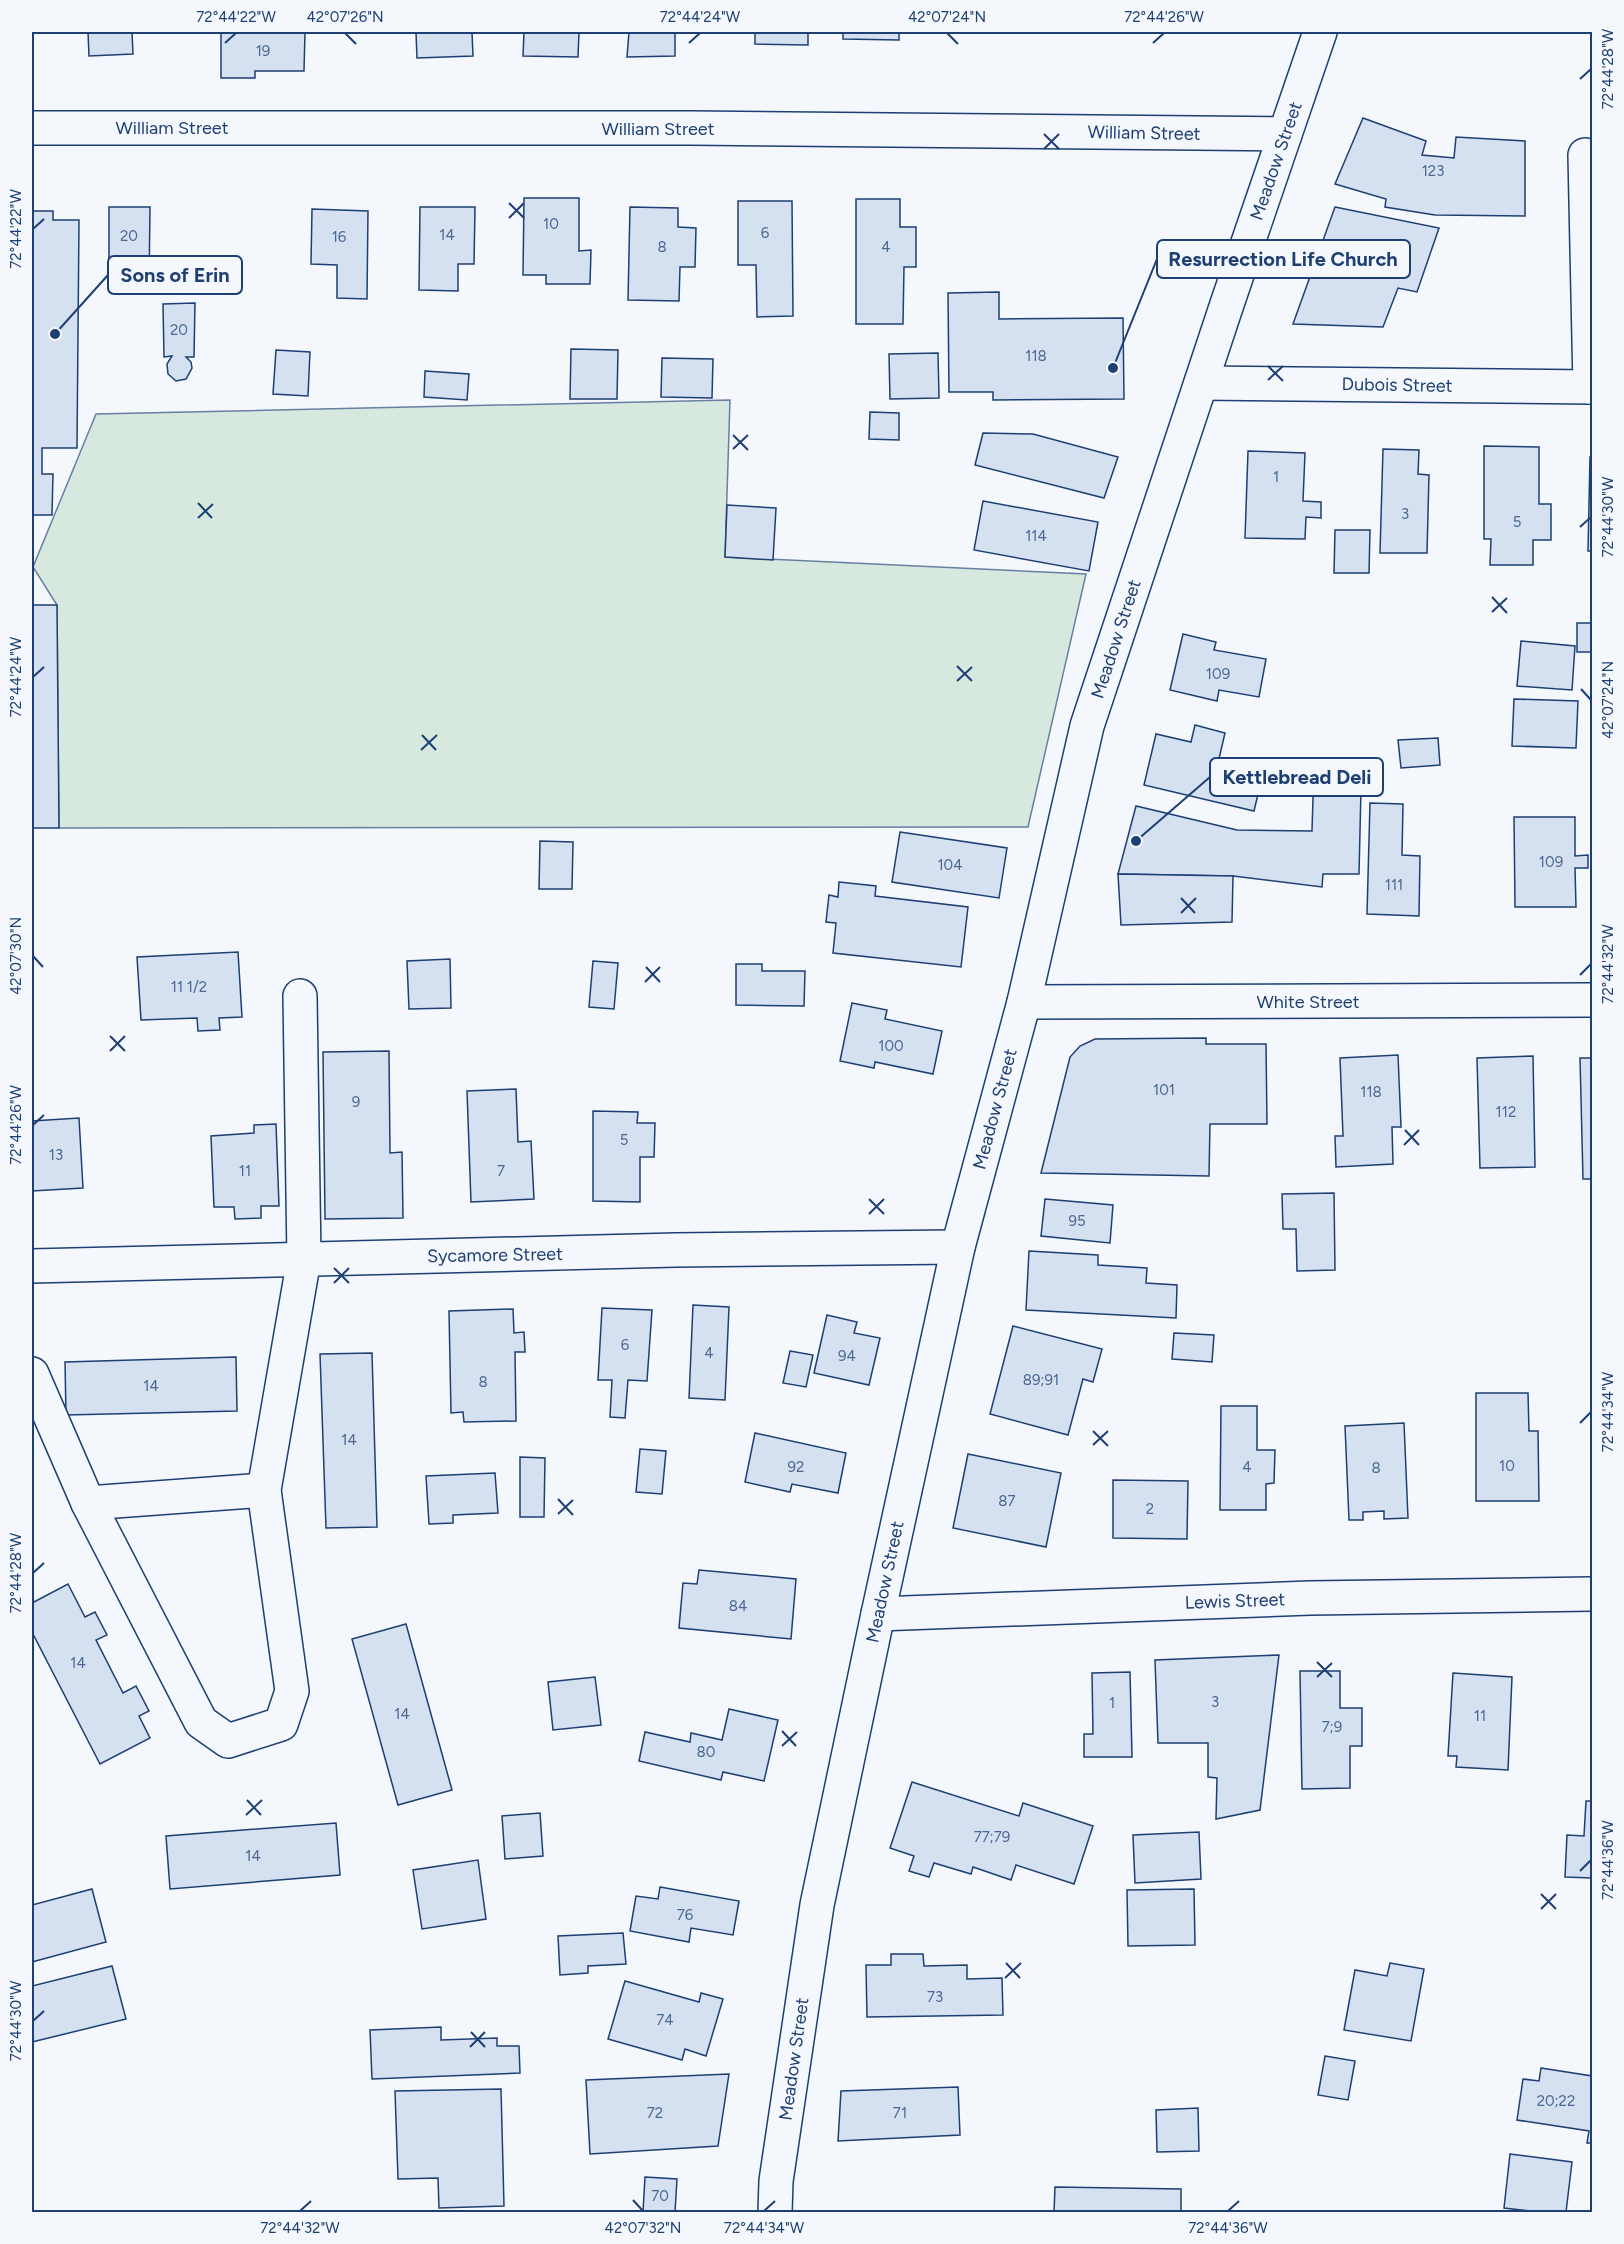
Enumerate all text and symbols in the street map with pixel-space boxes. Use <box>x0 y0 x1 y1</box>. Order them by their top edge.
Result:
text: 72°44'22"W <box>196 8 276 26</box>
text: 42°07'26"N <box>306 8 384 26</box>
text: 72°44'24"W <box>660 8 741 26</box>
text: 42°07'24"N <box>908 8 986 26</box>
text: 72°44'26"W <box>1124 8 1204 26</box>
text: 72°44'28"W <box>1599 28 1617 109</box>
house number: 19 <box>256 42 270 60</box>
street label: Meadow Street <box>1245 99 1307 223</box>
street label: William Street <box>116 117 229 139</box>
street label: William Street <box>602 118 715 140</box>
street label: William Street <box>1087 121 1201 145</box>
house number: 123 <box>1422 162 1444 180</box>
text: 72°44'22"W <box>7 189 25 269</box>
house number: 10 <box>543 215 559 233</box>
house number: 6 <box>761 224 770 242</box>
house number: 14 <box>439 226 455 244</box>
house number: 20 <box>120 227 138 245</box>
house number: 16 <box>332 228 347 246</box>
house number: 8 <box>657 238 667 256</box>
house number: 4 <box>881 238 891 256</box>
callout: Resurrection Life Church <box>1157 240 1410 278</box>
text: Resurrection Life Church <box>1168 247 1398 271</box>
callout: Sons of Erin <box>108 256 242 294</box>
text: Sons of Erin <box>120 263 230 287</box>
house number: 20 <box>170 321 188 339</box>
house number: 118 <box>1025 347 1047 365</box>
street label: Dubois Street <box>1341 373 1453 397</box>
house number: 1 <box>1273 468 1279 486</box>
text: 72°44'30"W <box>1599 476 1617 557</box>
house number: 3 <box>1401 505 1409 523</box>
house number: 5 <box>1513 513 1521 531</box>
house number: 114 <box>1025 527 1047 545</box>
street label: Meadow Street <box>1086 576 1146 701</box>
text: 72°44'24"W <box>7 636 25 717</box>
text: 42°07'24"N <box>1599 661 1617 739</box>
house number: 109 <box>1206 665 1230 683</box>
callout: Kettlebread Deli <box>1210 758 1383 796</box>
text: Kettlebread Deli <box>1222 765 1372 789</box>
house number: 109 <box>1539 853 1563 871</box>
house number: 104 <box>937 856 963 874</box>
house number: 111 <box>1385 876 1403 894</box>
text: 42°07'30"N <box>7 917 25 995</box>
text: 72°44'32"W <box>1599 924 1617 1004</box>
house number: 11 1/2 <box>171 978 207 996</box>
street label: White Street <box>1257 991 1360 1013</box>
house number: 100 <box>878 1037 904 1055</box>
street label: Meadow Street <box>968 1046 1022 1172</box>
house number: 101 <box>1153 1081 1175 1099</box>
house number: 118 <box>1360 1083 1382 1101</box>
text: 72°44'26"W <box>7 1085 25 1165</box>
house number: 9 <box>352 1093 360 1111</box>
house number: 112 <box>1496 1103 1516 1121</box>
house number: 5 <box>620 1131 628 1149</box>
house number: 13 <box>49 1146 63 1164</box>
house number: 11 <box>239 1162 251 1180</box>
house number: 7 <box>497 1162 505 1180</box>
house number: 95 <box>1068 1212 1086 1230</box>
street label: Sycamore Street <box>427 1243 563 1267</box>
house number: 6 <box>621 1336 630 1354</box>
house number: 4 <box>704 1344 714 1362</box>
house number: 94 <box>838 1347 856 1365</box>
house number: 89;91 <box>1023 1371 1059 1389</box>
text: 72°44'34"W <box>1599 1371 1617 1452</box>
house number: 8 <box>478 1373 488 1391</box>
house number: 14 <box>143 1377 159 1395</box>
house number: 14 <box>341 1431 357 1449</box>
house number: 10 <box>1499 1457 1515 1475</box>
house number: 92 <box>788 1458 804 1476</box>
house number: 4 <box>1242 1458 1252 1476</box>
house number: 8 <box>1371 1459 1381 1477</box>
house number: 87 <box>998 1492 1016 1510</box>
house number: 2 <box>1146 1500 1154 1518</box>
street label: Meadow Street <box>861 1519 909 1645</box>
text: 72°44'28"W <box>7 1532 25 1613</box>
street label: Lewis Street <box>1184 1588 1286 1614</box>
house number: 84 <box>729 1597 747 1615</box>
house number: 14 <box>70 1654 86 1672</box>
house number: 3 <box>1211 1693 1219 1711</box>
house number: 1 <box>1109 1694 1115 1712</box>
house number: 14 <box>394 1705 410 1723</box>
house number: 11 <box>1474 1707 1486 1725</box>
house number: 7;9 <box>1322 1718 1342 1736</box>
house number: 80 <box>697 1743 715 1761</box>
text: 72°44'36"W <box>1599 1820 1617 1900</box>
house number: 77;79 <box>974 1828 1010 1846</box>
house number: 14 <box>245 1847 261 1865</box>
house number: 76 <box>677 1906 694 1924</box>
text: 72°44'30"W <box>7 1980 25 2061</box>
house number: 73 <box>927 1988 943 2006</box>
street label: Meadow Street <box>774 1996 814 2122</box>
house number: 74 <box>656 2011 674 2029</box>
house number: 20;22 <box>1537 2092 1575 2110</box>
house number: 72 <box>647 2104 663 2122</box>
house number: 71 <box>893 2104 907 2122</box>
house number: 70 <box>651 2187 669 2205</box>
text: 72°44'32"W <box>260 2219 340 2237</box>
text: 42°07'32"N <box>605 2219 681 2237</box>
text: 72°44'34"W <box>724 2219 805 2237</box>
text: 72°44'36"W <box>1188 2219 1268 2237</box>

